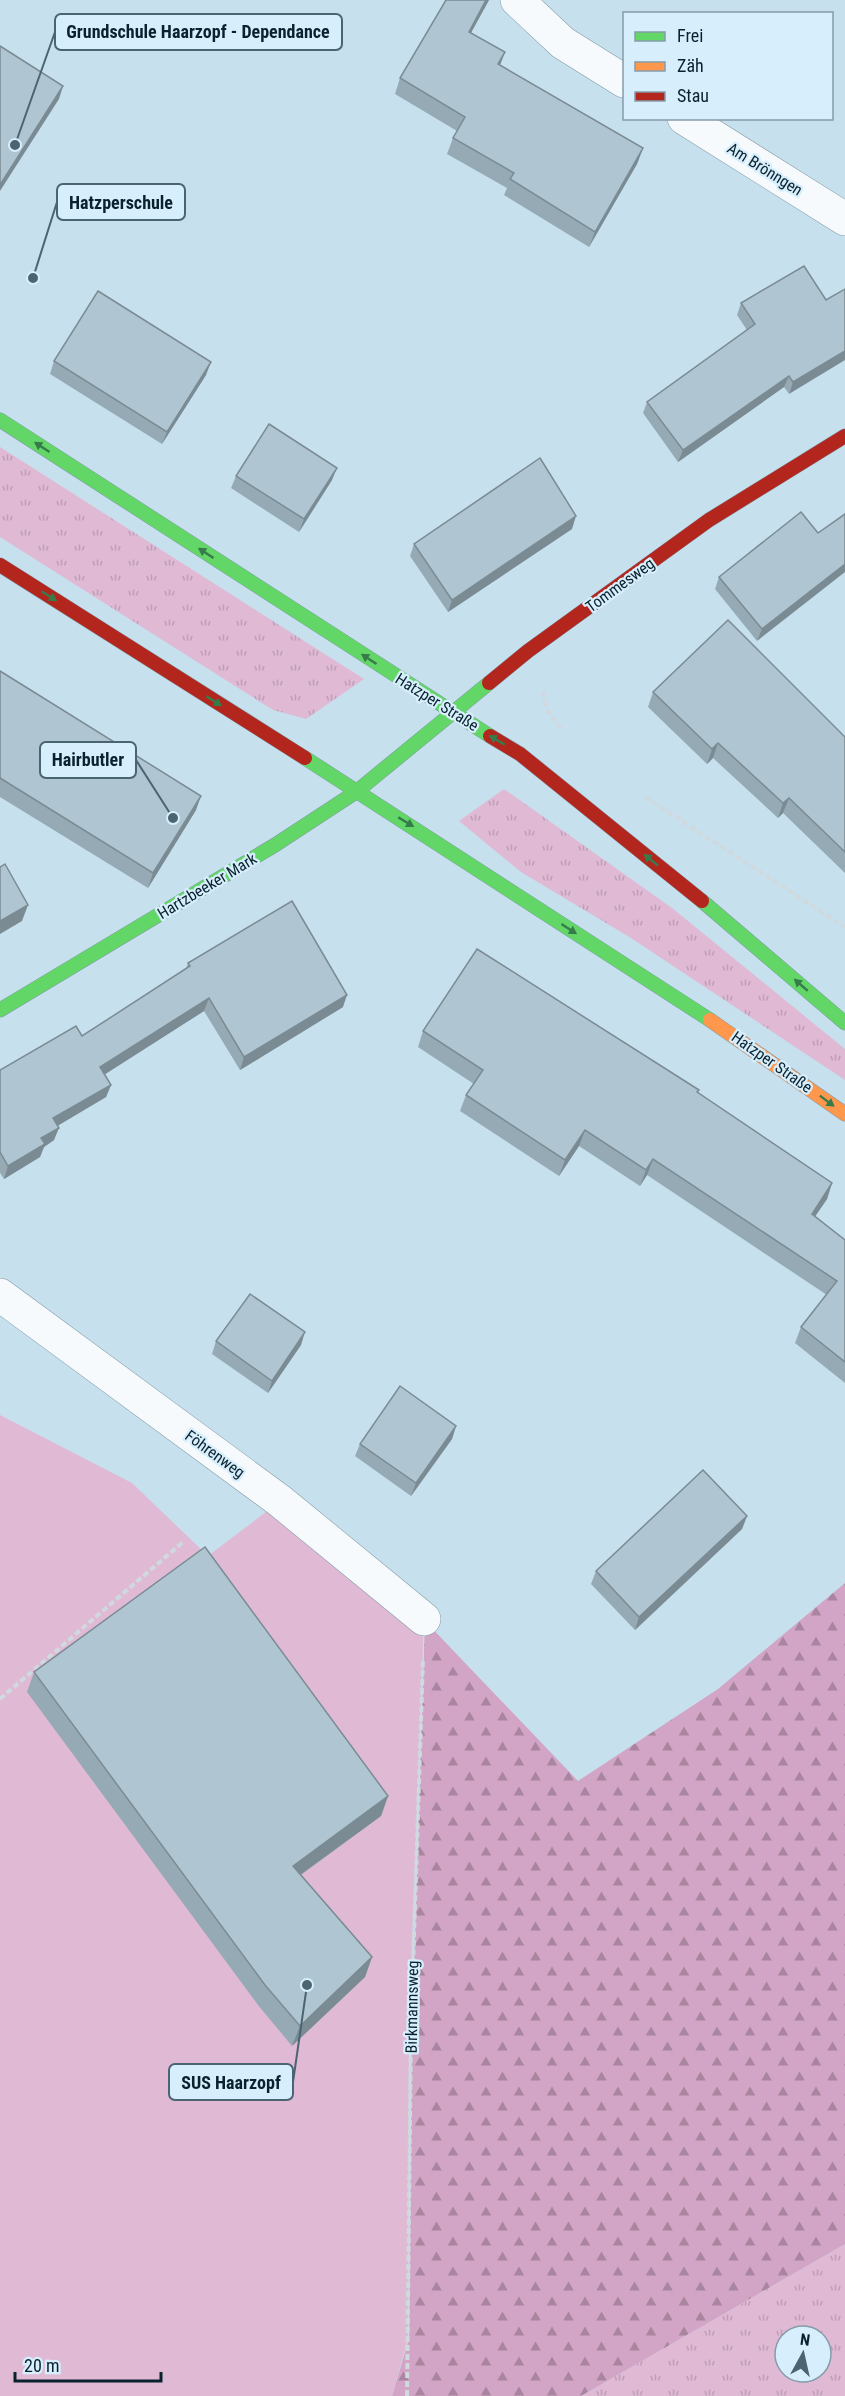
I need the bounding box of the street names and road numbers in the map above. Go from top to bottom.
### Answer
street label: Am Brönngen [724,138,806,200]
street label: Tommesweg [582,554,658,616]
street label: Hatzper Straße [392,669,482,735]
street label: Hartzbeeker Mark [154,848,261,923]
street label: Hatzper Straße [728,1027,816,1097]
street label: Föhrenweg [181,1426,249,1482]
street label: Birkmannsweg [402,1960,422,2054]

